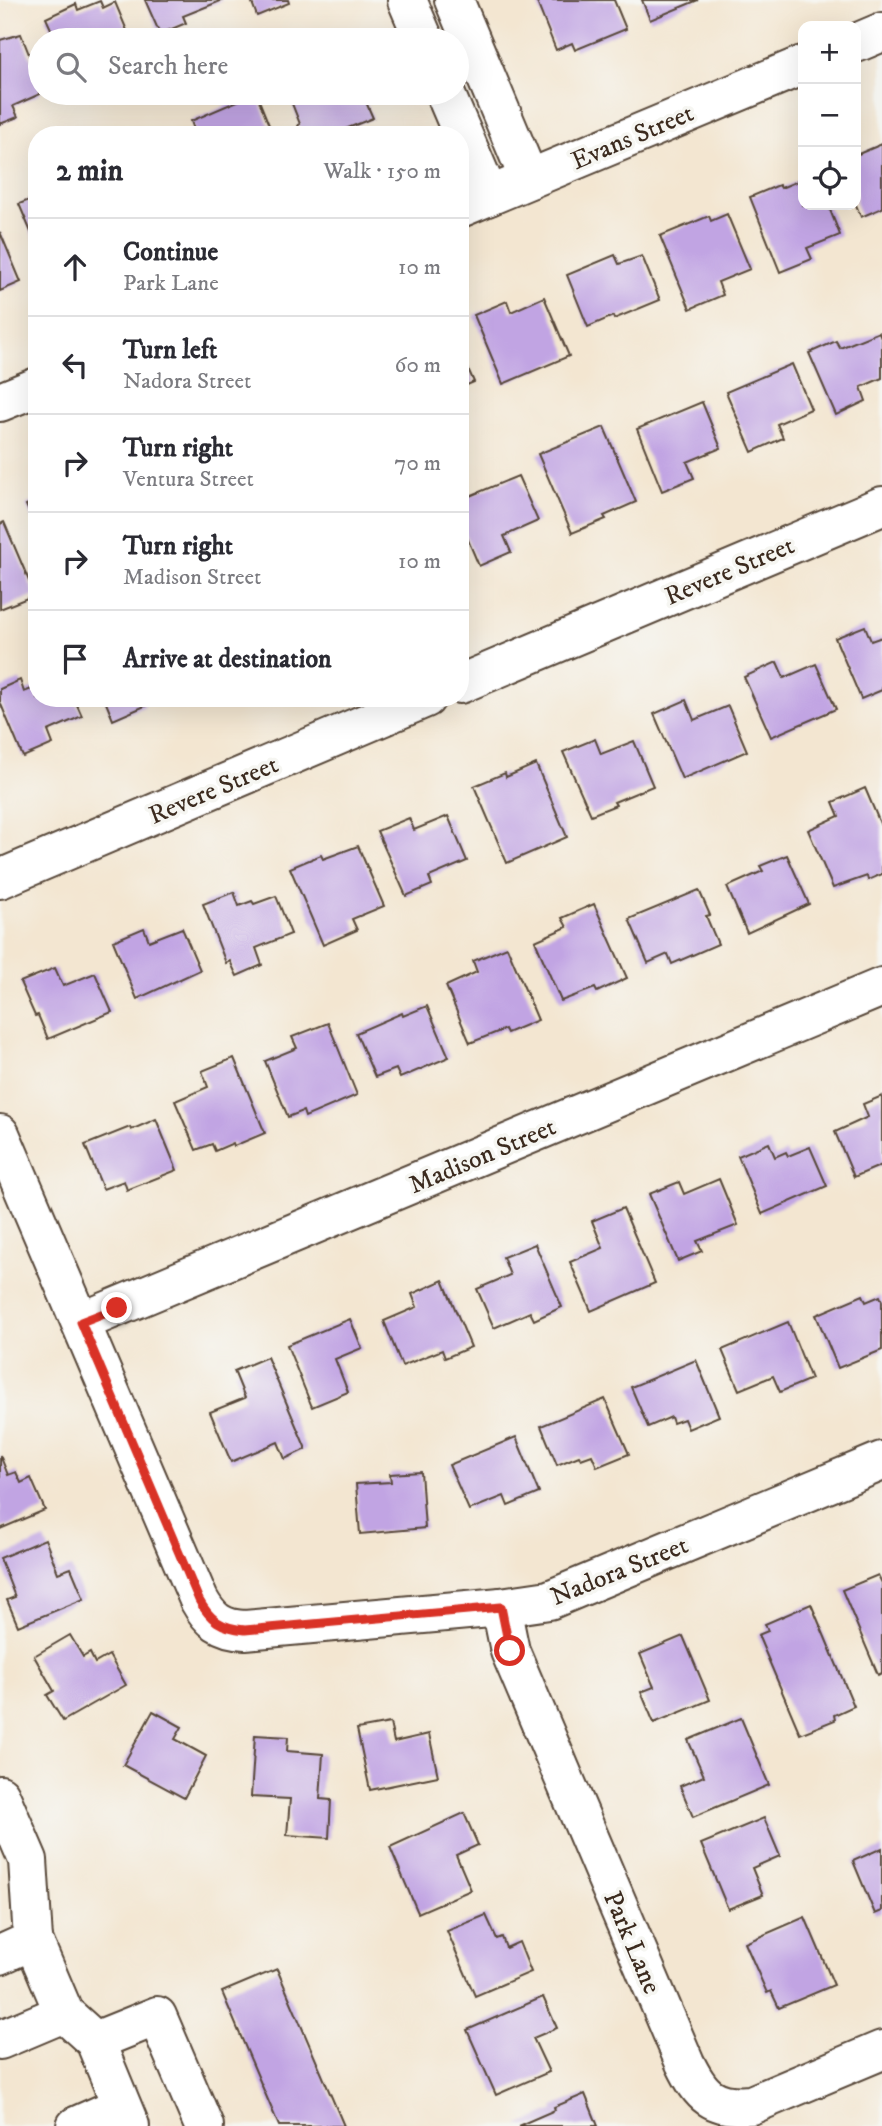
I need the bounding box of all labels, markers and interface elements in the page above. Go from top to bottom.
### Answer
map controls [798,21,861,210]
button: + [798,21,861,84]
search box [28,28,469,105]
icon: search [52,48,90,86]
text: Search here [108,50,228,83]
button: − [798,84,861,147]
street label: Evans Street [566,97,699,178]
button: locate [798,147,861,210]
text: 2 min [56,153,123,190]
text: Walk · 150 m [324,157,441,186]
text: Continue [123,236,218,269]
icon: ahead [56,248,94,286]
text: 10 m [398,253,441,282]
text: Park Lane [123,269,219,298]
text: Turn left [123,334,217,367]
icon: left [56,346,94,384]
text: 60 m [394,351,441,380]
text: Nadora Street [123,367,251,396]
text: Turn right [123,432,233,465]
icon: right [56,444,94,482]
text: 70 m [394,449,441,478]
text: Ventura Street [123,465,254,494]
street label: Revere Street [660,529,799,613]
text: Turn right [123,530,233,563]
icon: right [56,542,94,580]
text: 10 m [398,547,441,576]
text: Madison Street [123,563,261,592]
icon: arrive [56,640,94,678]
text: Arrive at destination [123,643,332,676]
street label: Revere Street [144,748,283,832]
street label: Madison Street [404,1111,561,1202]
route end [101,1292,132,1323]
street label: Nadora Street [546,1529,693,1614]
route start [494,1635,525,1666]
street label: Park Lane [595,1886,668,1999]

